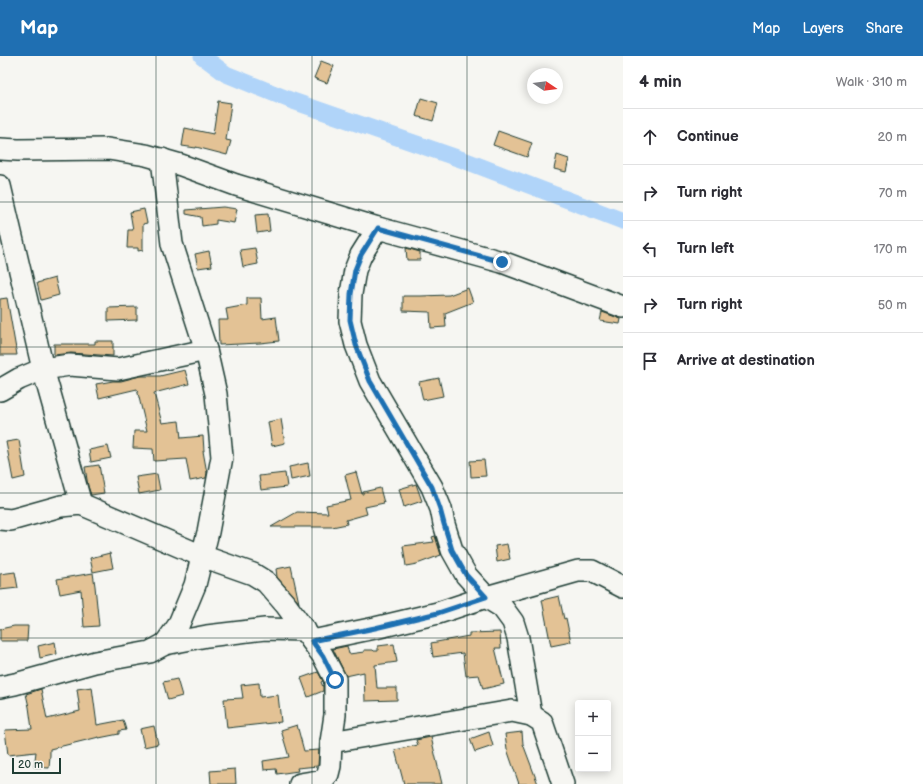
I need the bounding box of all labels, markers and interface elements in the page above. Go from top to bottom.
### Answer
text: Map [20,17,58,40]
text: Map [752,20,780,37]
text: Layers [802,20,844,37]
text: Share [866,20,903,37]
north arrow [527,68,563,104]
text: 4 min [639,72,682,92]
text: Walk · 310 m [836,74,907,90]
icon: ahead [639,126,661,148]
text: Continue [677,127,739,146]
text: 20 m [877,129,907,145]
icon: right [639,182,661,204]
text: Turn right [677,183,742,202]
text: 70 m [879,185,907,201]
icon: left [639,238,661,260]
text: Turn left [677,239,734,258]
text: 170 m [874,241,907,257]
route end [493,253,511,271]
icon: right [639,294,661,316]
text: Turn right [677,295,742,314]
text: 50 m [878,297,907,313]
icon: arrive [639,350,661,372]
text: Arrive at destination [677,351,815,370]
route start [326,671,344,689]
map controls [575,700,611,772]
button: + [575,700,611,736]
button: − [575,736,611,772]
scale bar [12,756,61,775]
text: 20 m [18,758,43,771]

